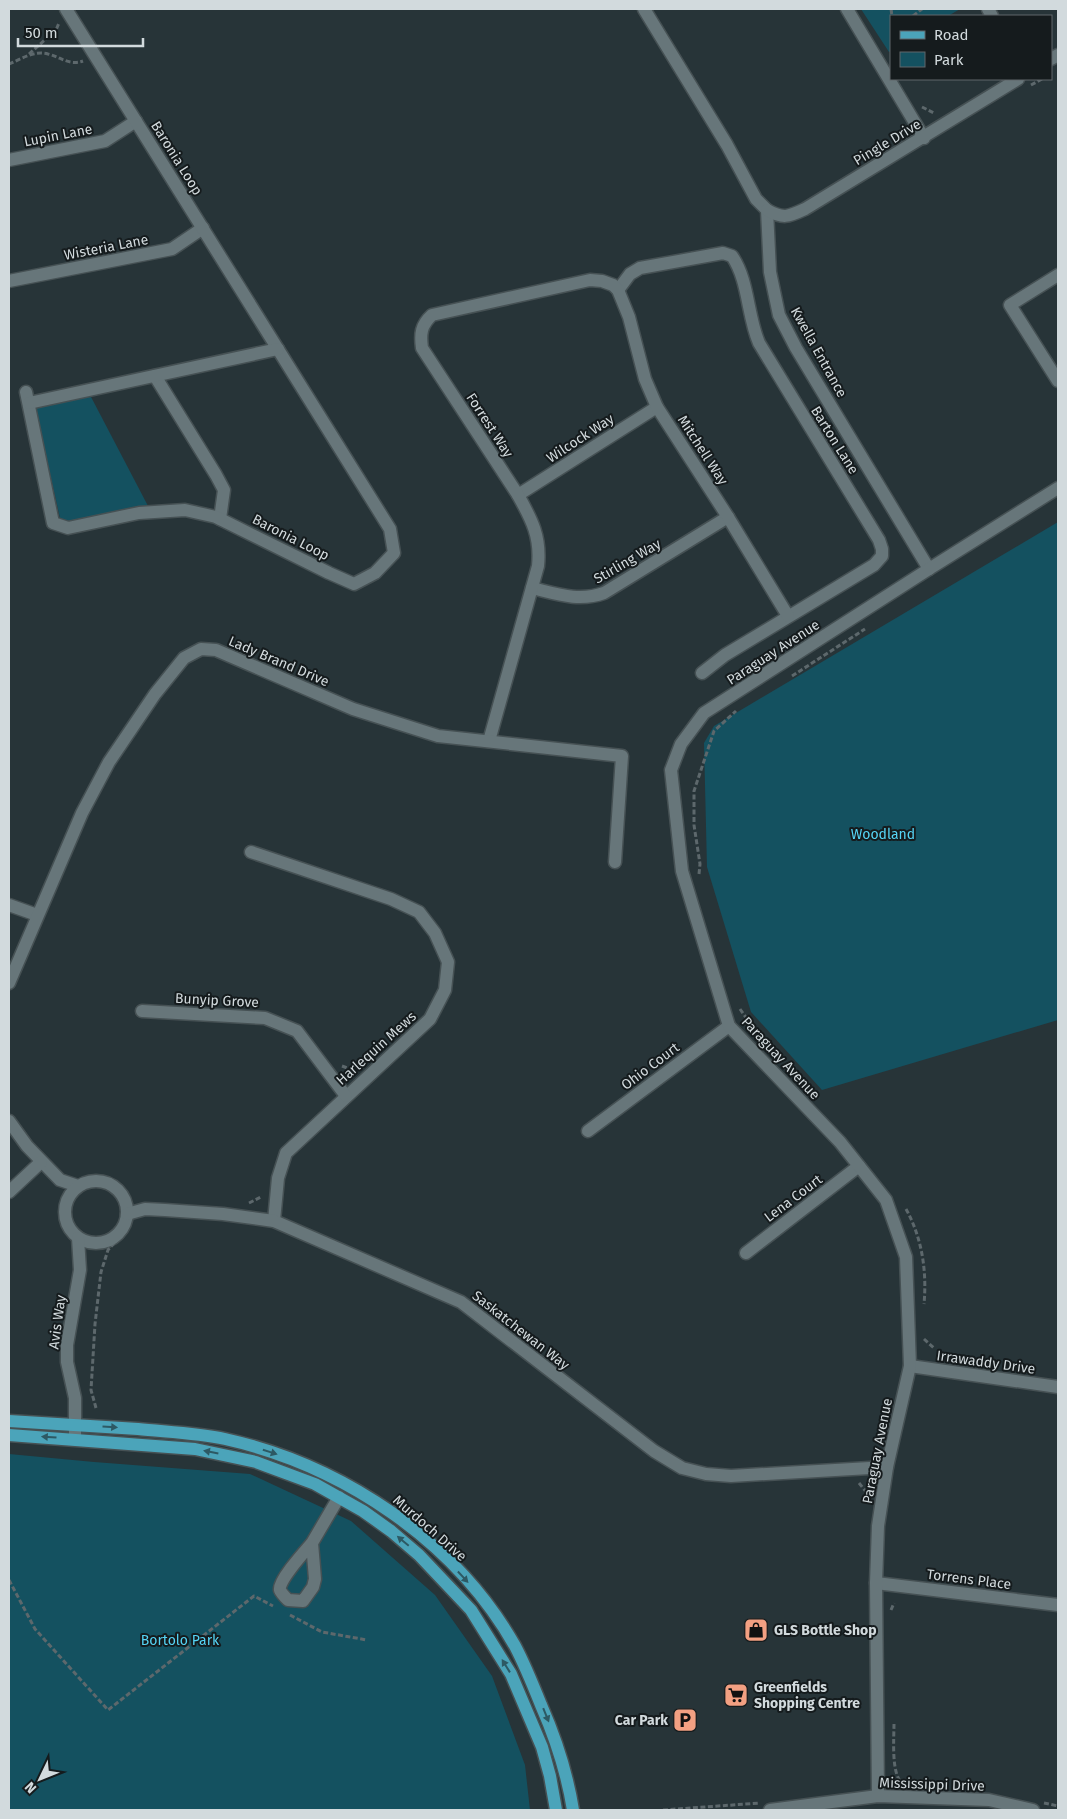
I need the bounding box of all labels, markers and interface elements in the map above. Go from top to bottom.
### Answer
scale bar [18,15,142,47]
legend [890,15,1052,80]
text: 50 m [25,24,58,42]
text: Road [934,26,969,44]
text: Park [934,51,964,69]
street label: Pingle Drive [850,116,924,169]
street label: Baronia Loop [147,118,206,198]
street label: Lupin Lane [22,121,94,150]
street label: Wisteria Lane [63,231,150,264]
street label: Kwella Entrance [787,304,850,400]
street label: Forrest Way [462,390,517,461]
street label: Barton Lane [807,403,862,477]
street label: Wilcock Way [543,410,617,467]
street label: Mitchell Way [674,412,731,488]
street label: Baronia Loop [249,511,332,564]
street label: Stirling Way [591,535,664,587]
street label: Paraguay Avenue [724,616,823,689]
street label: Lady Brand Drive [226,633,332,690]
park label: Woodland [851,826,915,843]
street label: Bunyip Grove [175,990,259,1011]
street label: Harlequin Mews [333,1008,420,1089]
street label: Paraguay Avenue [738,1013,823,1103]
street label: Ohio Court [618,1039,683,1094]
street label: Lena Court [761,1171,826,1226]
street label: Saskatchewan Way [469,1287,573,1374]
street label: Avis Way [45,1294,70,1350]
street label: Irrawaddy Drive [935,1347,1036,1378]
street label: Paraguay Avenue [859,1397,896,1505]
one-way arrow [102,1424,118,1432]
one-way arrow [41,1433,57,1441]
one-way arrow [203,1448,218,1456]
one-way arrow [262,1449,277,1456]
street label: Murdoch Drive [389,1492,470,1565]
one-way arrow [397,1536,410,1547]
street label: Torrens Place [926,1566,1012,1593]
one-way arrow [457,1570,469,1582]
shop icon: GLS Bottle Shop [743,1617,769,1643]
place label: GLS Bottle Shop [774,1622,877,1639]
park label: Bortolo Park [141,1632,220,1649]
one-way arrow [502,1659,511,1672]
place label: Greenfields Shopping Centre [754,1679,860,1712]
supermarket icon: Greenfields Shopping Centre [723,1682,749,1708]
parking icon: Car Park [672,1707,698,1733]
one-way arrow [542,1708,550,1722]
place label: Car Park [615,1712,668,1729]
north arrow [15,1754,65,1804]
street label: Mississippi Drive [879,1774,985,1795]
text: N [21,1778,40,1797]

